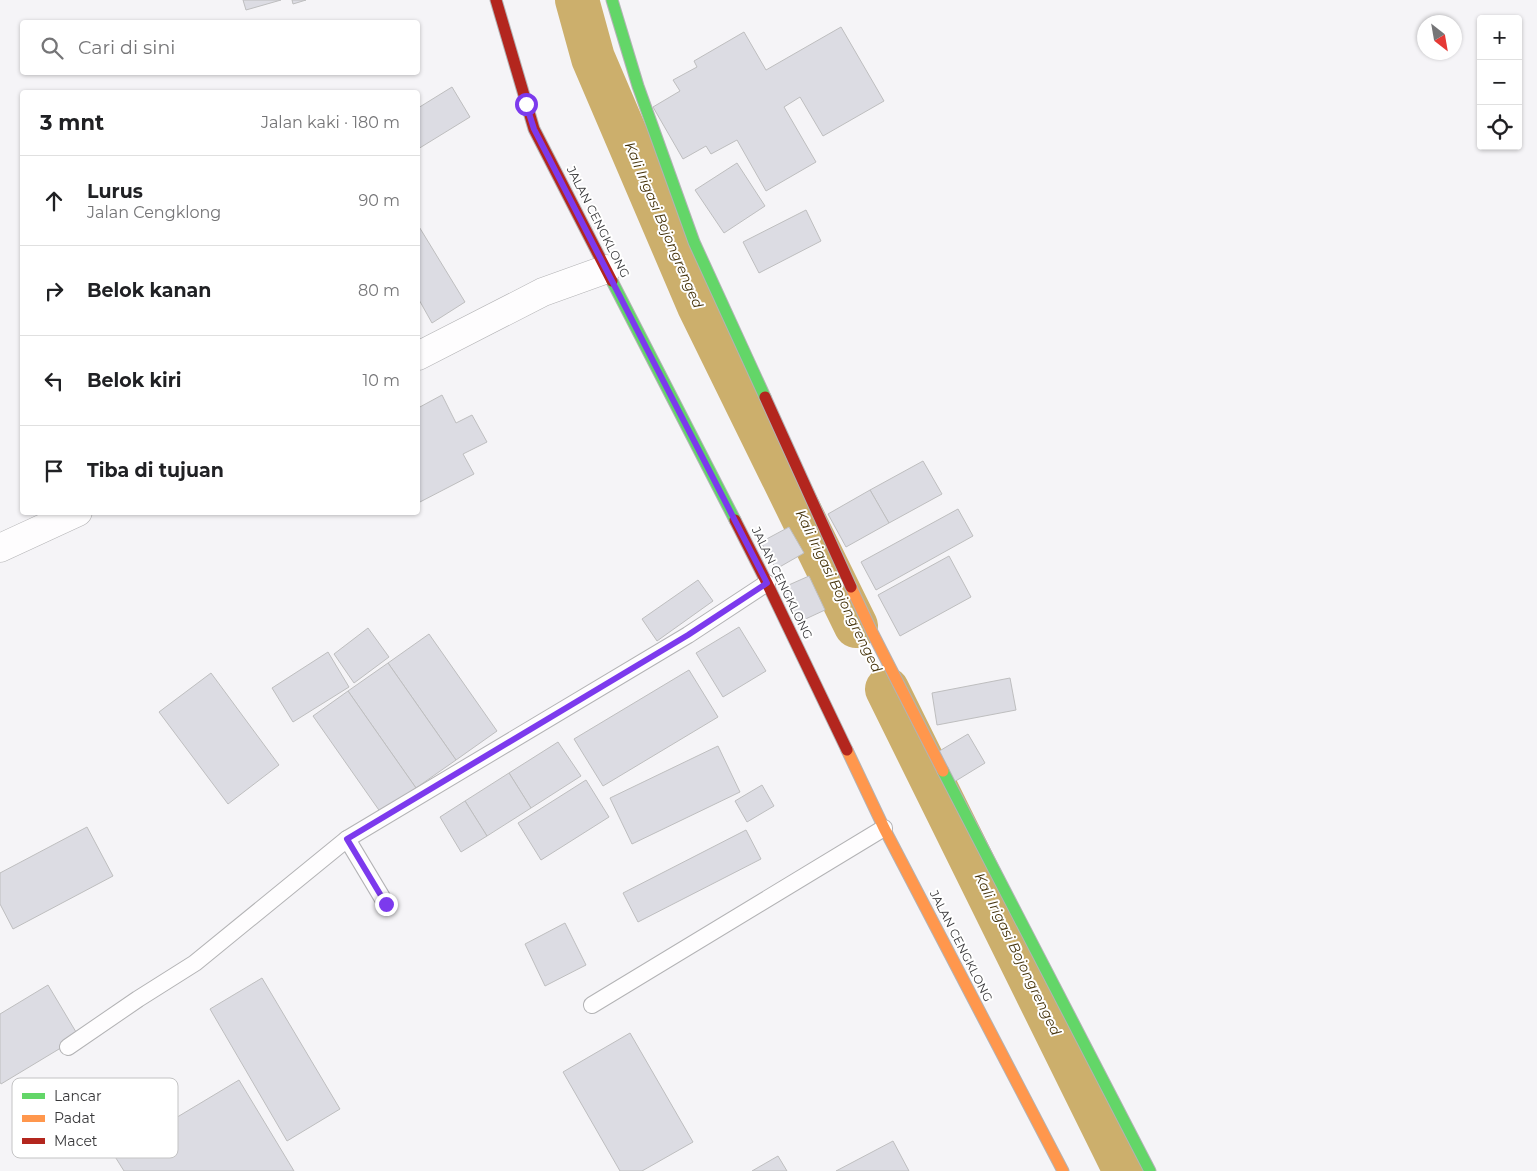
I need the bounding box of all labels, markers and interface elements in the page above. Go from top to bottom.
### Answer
north arrow [1417,15,1462,60]
map controls [1477,15,1522,150]
button: + [1477,15,1522,60]
search box [20,20,420,75]
icon: search [38,34,66,62]
text: Cari di sini [78,36,175,59]
button: − [1477,60,1522,105]
route start [515,93,538,116]
button: locate [1477,105,1522,150]
text: 3 mnt [40,110,104,135]
text: Jalan kaki · 180 m [261,113,400,132]
water label: Kali Irigasi Bojongrenged [621,139,707,311]
street label: JALAN CENGKLONG [563,163,633,280]
text: Lurus [87,180,143,203]
icon: ahead [40,187,68,215]
text: 90 m [358,191,400,210]
text: Jalan Cengklong [87,203,221,222]
icon: right [40,277,68,305]
text: Belok kanan [87,279,211,302]
text: 80 m [358,281,400,300]
icon: left [40,367,68,395]
text: Belok kiri [87,369,182,392]
text: 10 m [362,371,400,390]
icon: arrive [40,457,68,485]
text: Tiba di tujuan [87,459,224,482]
water label: Kali Irigasi Bojongrenged [792,507,887,676]
street label: JALAN CENGKLONG [748,523,816,641]
water label: Kali Irigasi Bojongrenged [971,870,1066,1039]
street label: JALAN CENGKLONG [926,887,996,1004]
route end [375,893,398,916]
legend [12,1078,178,1158]
text: Lancar [54,1087,102,1105]
text: Padat [54,1109,96,1127]
text: Macet [54,1132,98,1150]

